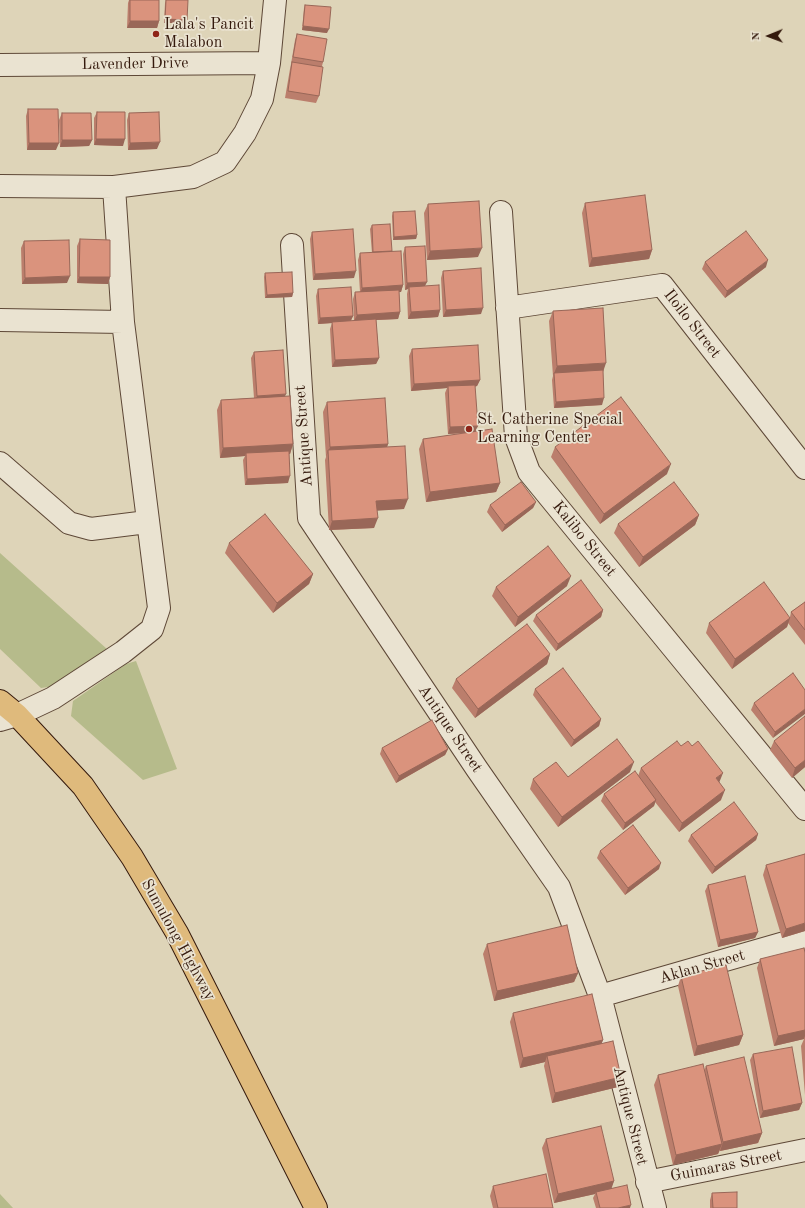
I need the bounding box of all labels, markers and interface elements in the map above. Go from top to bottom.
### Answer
place label: Lala's Pancit Malabon [164,15,254,53]
north arrow [749,16,789,56]
marker: Lala's Pancit Malabon [151,29,161,39]
text: N [751,32,762,41]
street label: Lavender Drive [81,53,189,75]
street label: Iloilo Street [659,286,725,362]
street label: Antique Street [291,385,317,487]
place label: St. Catherine Special Learning Center [477,410,622,448]
marker: St. Catherine Special Learning Center [464,424,474,434]
street label: Kalibo Street [548,497,620,581]
street label: Antique Street [414,682,486,776]
street label: Sumulong Highway [137,876,219,1004]
street label: Aklan Street [657,946,747,988]
street label: Antique Street [608,1064,652,1168]
street label: Guimaras Street [669,1146,783,1186]

